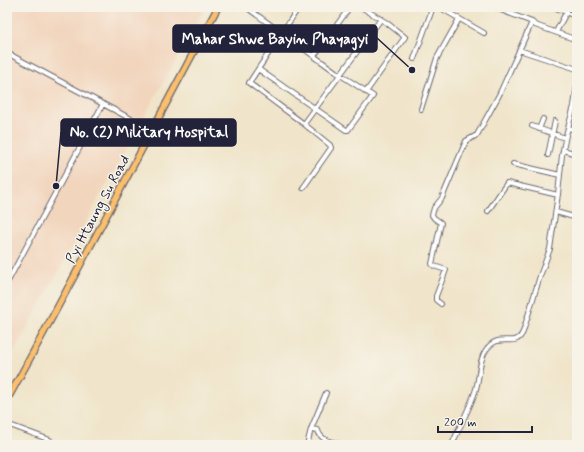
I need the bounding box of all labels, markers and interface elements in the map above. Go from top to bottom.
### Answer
callout: Mahar Shwe Bayin Phayagyi [173,25,377,52]
text: Mahar Shwe Bayin Phayagyi [182,30,369,51]
callout: No. (2) Military Hospital [61,119,236,146]
text: No. (2) Military Hospital [70,123,229,143]
street label: Pyi Htaung Su Road [62,152,135,267]
scale bar [438,408,532,434]
text: 200 m [444,415,477,431]

